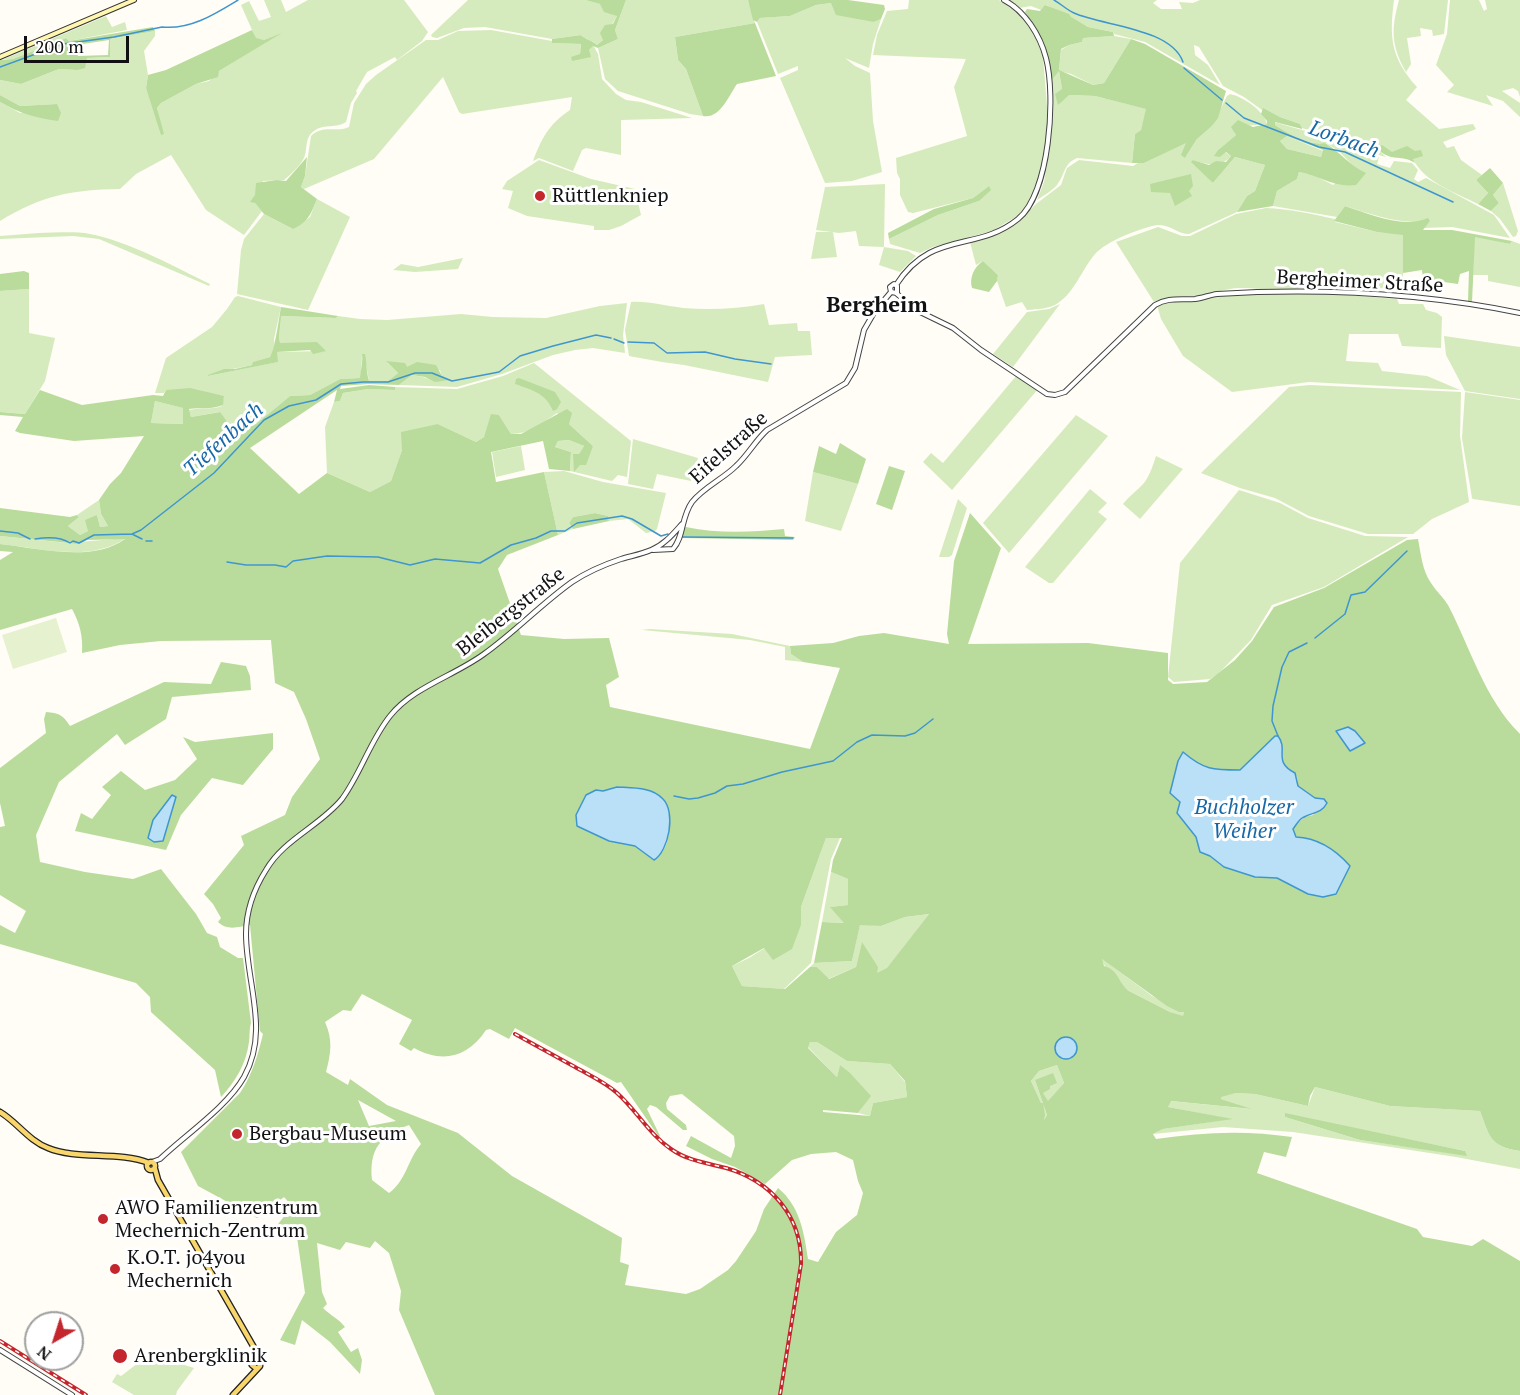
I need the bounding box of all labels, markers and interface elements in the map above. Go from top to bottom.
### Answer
scale bar [27,24,132,62]
text: 200 m [35,34,84,58]
water label: Lorbach [1306,116,1382,164]
place label: Rüttlenkniep [552,184,669,208]
marker: Rüttlenkniep [533,189,547,203]
street label: Bergheimer Straße [1276,266,1444,298]
district label: Bergheim [826,293,928,319]
water label: Tiefenbach [179,398,269,482]
street label: Eifelstraße [685,407,773,489]
street label: Bleibergstraße [452,562,570,662]
water label: Buchholzer Weiher [1194,795,1294,845]
place label: Bergbau-Museum [249,1122,407,1146]
marker: Bergbau-Museum [230,1127,244,1141]
place label: AWO Familienzentrum Mechernich-Zentrum [115,1196,318,1243]
marker: AWO Familienzentrum Mechernich-Zentrum [96,1212,110,1226]
place label: K.O.T. jo4you Mechernich [127,1246,246,1293]
marker: K.O.T. jo4you Mechernich [108,1262,122,1276]
north arrow [24,1311,84,1371]
text: N [32,1341,56,1366]
place label: Arenbergklinik [134,1344,267,1368]
marker: Arenbergklinik [111,1347,129,1365]

